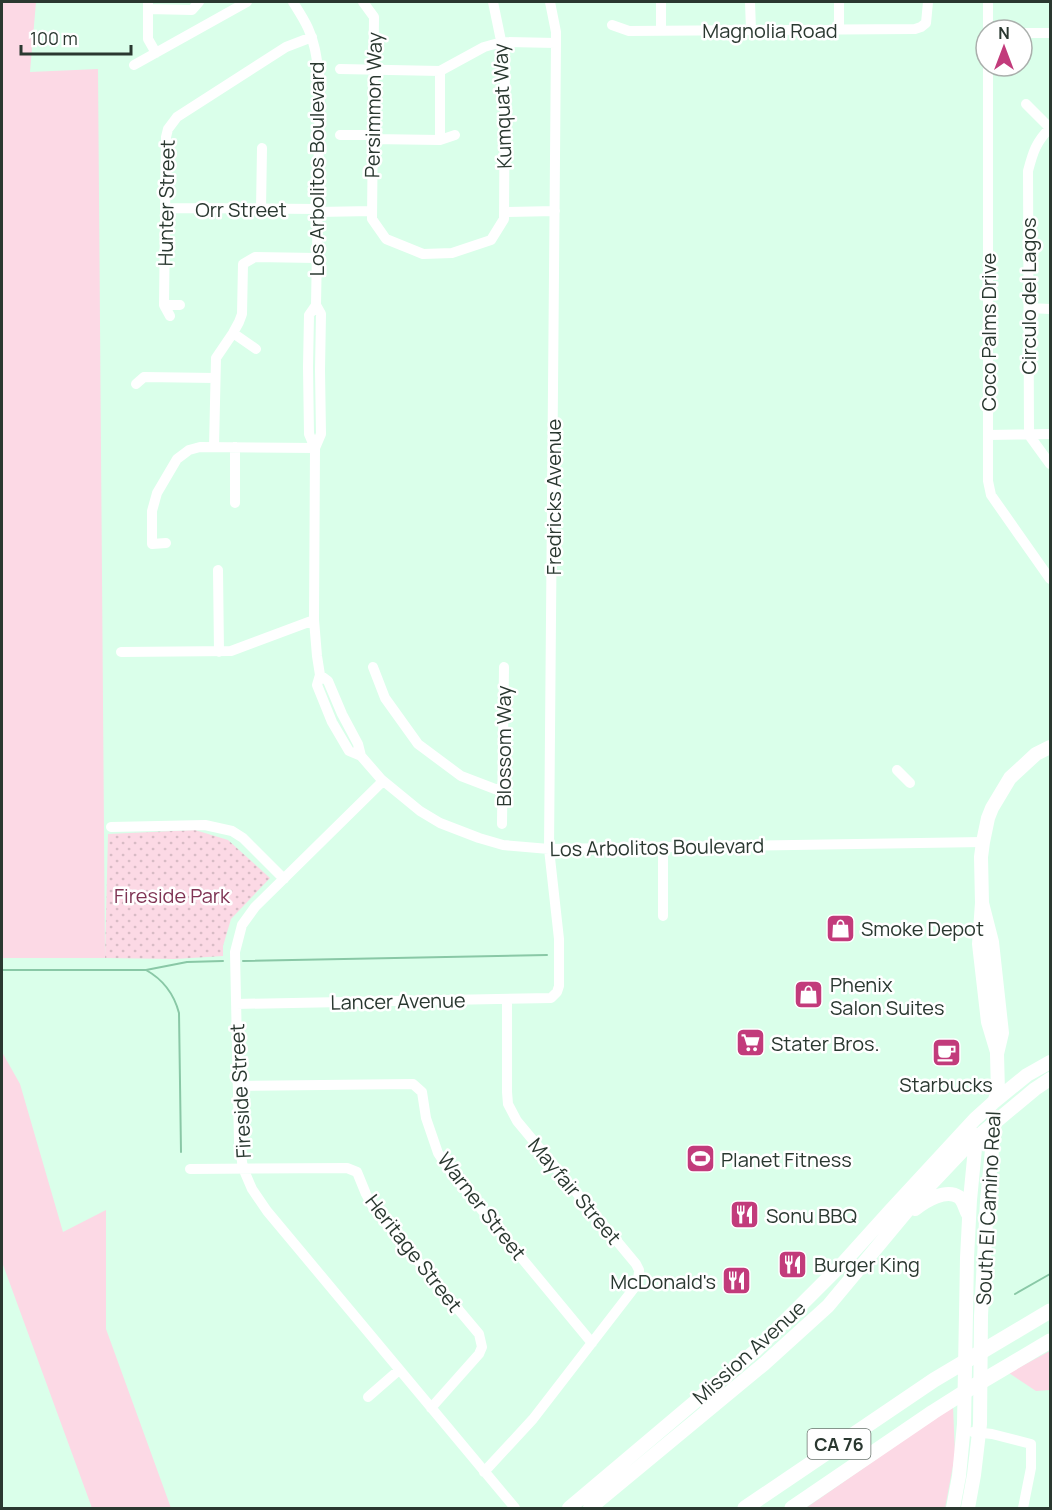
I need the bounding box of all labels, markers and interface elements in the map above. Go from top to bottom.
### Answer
street label: Magnolia Road [702,17,838,44]
scale bar [21,18,130,56]
north arrow [974,18,1034,78]
text: N [998,22,1010,44]
text: 100 m [30,26,78,50]
street label: Persimmon Way [358,31,388,178]
street label: Kumquat Way [486,42,518,169]
street label: Los Arbolitos Boulevard [303,62,330,276]
street label: Hunter Street [151,139,181,267]
street label: Orr Street [195,196,287,223]
street label: Circulo del Lagos [1015,217,1042,375]
street label: Coco Palms Drive [975,253,1002,411]
street label: Fredricks Avenue [540,419,567,575]
street label: Blossom Way [490,685,517,807]
street label: Los Arbolitos Boulevard [549,832,765,862]
park label: Fireside Park [114,882,231,909]
shop icon: Smoke Depot [824,912,856,944]
place label: Smoke Depot [861,915,984,942]
place label: Phenix Salon Suites [830,971,945,1021]
shop icon: Phenix Salon Suites [793,979,825,1011]
street label: Lancer Avenue [330,986,466,1016]
street label: Fireside Street [223,1023,257,1159]
supermarket icon: Stater Bros. [734,1027,766,1059]
place label: Stater Bros. [771,1030,880,1057]
cafe icon: Starbucks [930,1037,962,1069]
place label: Starbucks [899,1071,993,1098]
street label: South El Camino Real [969,1110,1007,1306]
street label: Mayfair Street [522,1132,628,1250]
sports icon: Planet Fitness [684,1143,716,1175]
place label: Planet Fitness [721,1146,852,1173]
street label: Warner Street [431,1147,533,1265]
street label: Heritage Street [359,1188,469,1318]
restaurant icon: Sonu BBQ [729,1199,761,1231]
place label: Sonu BBQ [766,1202,857,1229]
restaurant icon: Burger King [777,1248,809,1280]
place label: Burger King [814,1251,920,1278]
restaurant icon: McDonald's [721,1265,753,1297]
place label: McDonald's [610,1268,716,1295]
street label: Mission Avenue [687,1294,811,1410]
road number: CA 76 [808,1429,870,1459]

